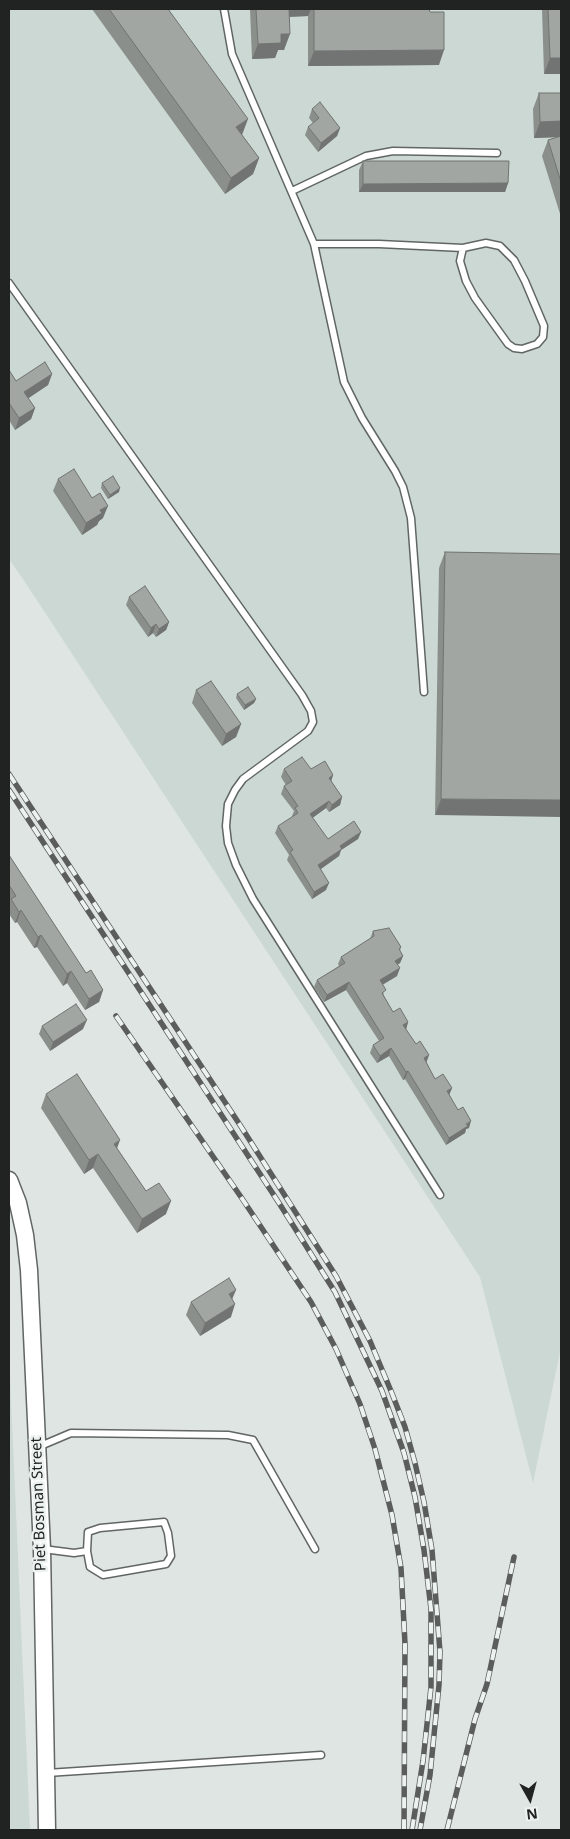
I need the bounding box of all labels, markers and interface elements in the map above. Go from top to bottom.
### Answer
street label: Piet Bosman Street [28,1437,50,1571]
north arrow [505,1774,555,1824]
text: N [525,1804,539,1825]

